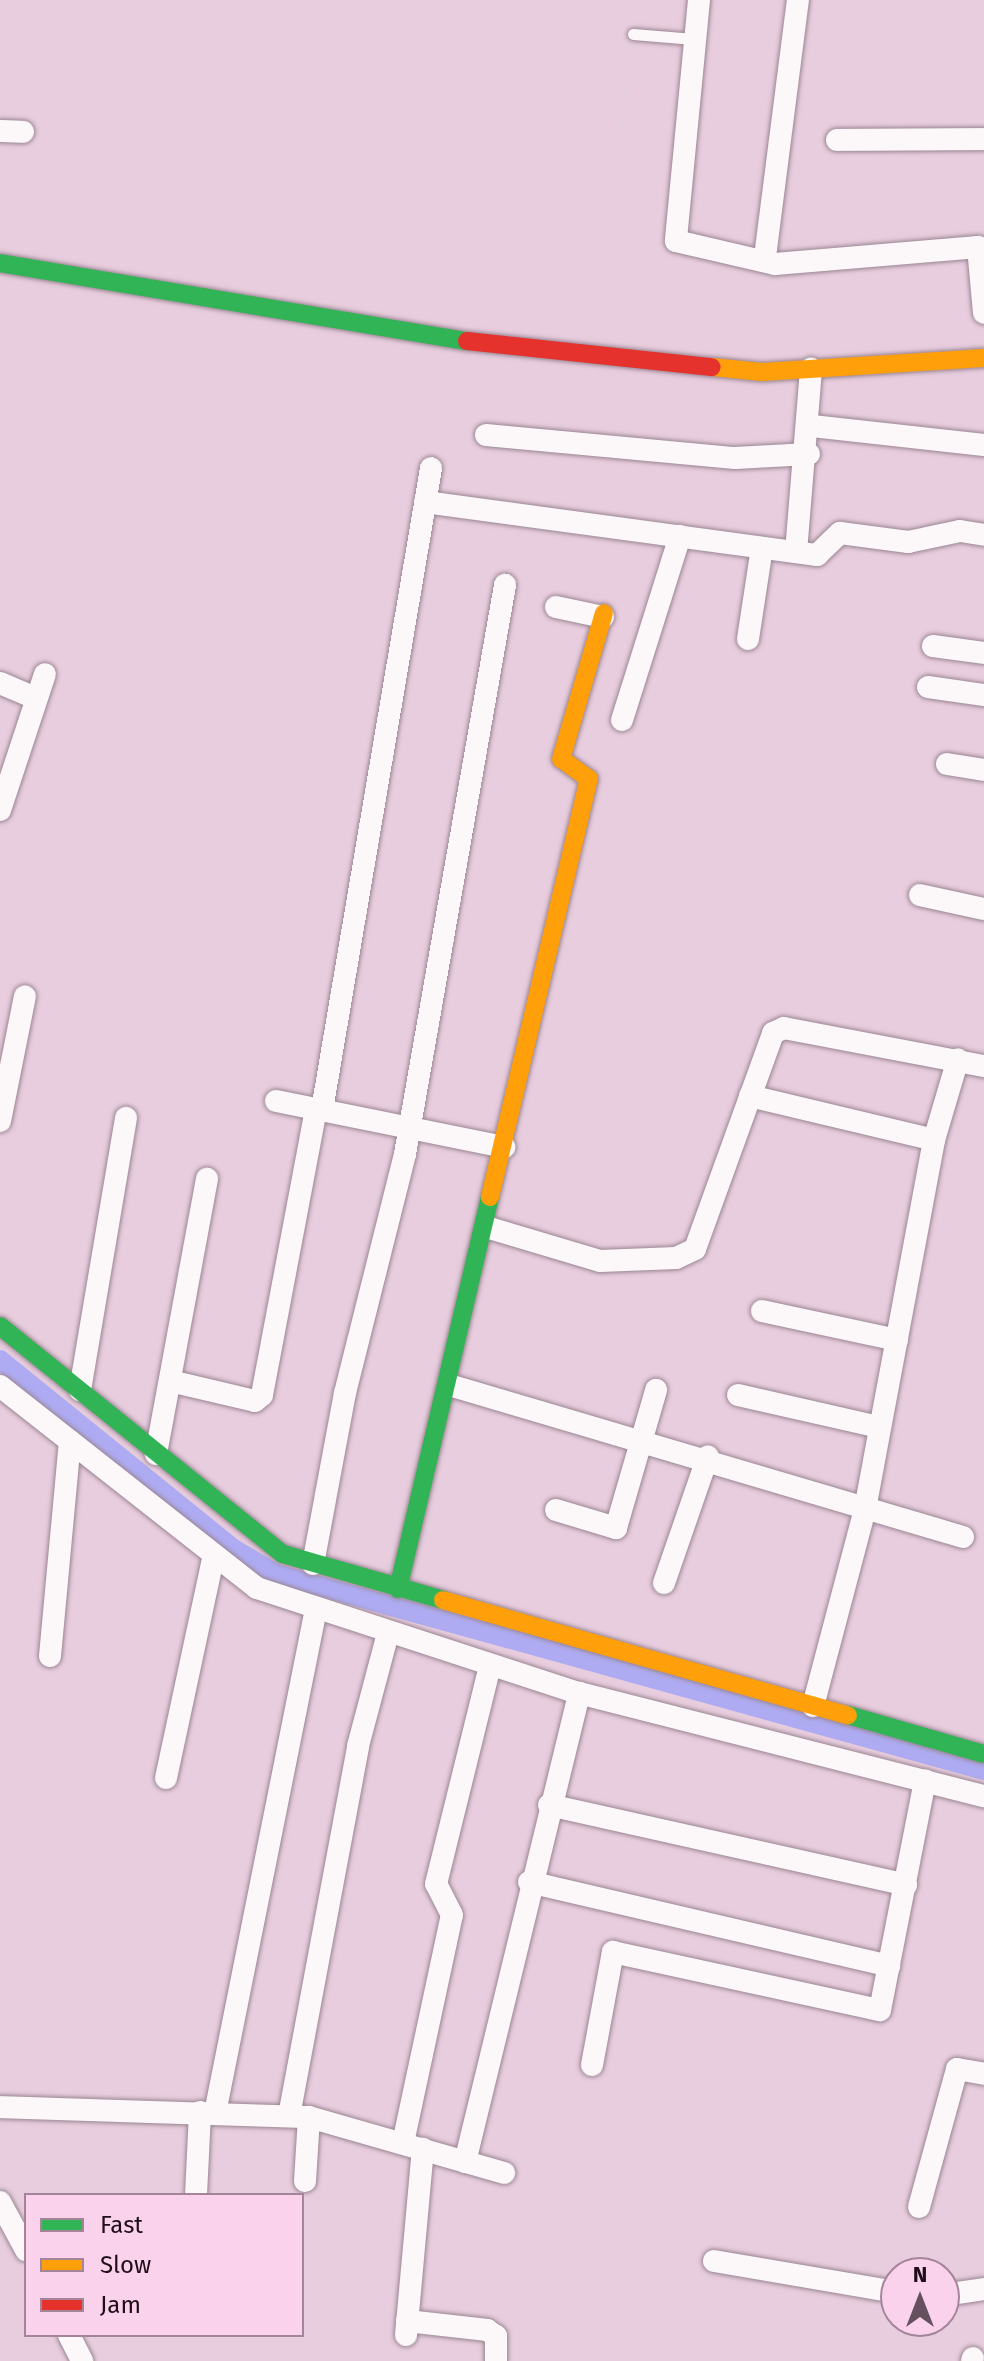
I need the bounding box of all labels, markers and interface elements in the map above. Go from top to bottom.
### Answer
legend [24,2193,304,2337]
text: Fast [100,2211,143,2239]
text: Slow [100,2251,151,2279]
north arrow [880,2257,960,2337]
text: N [913,2261,927,2288]
text: Jam [100,2291,141,2319]

